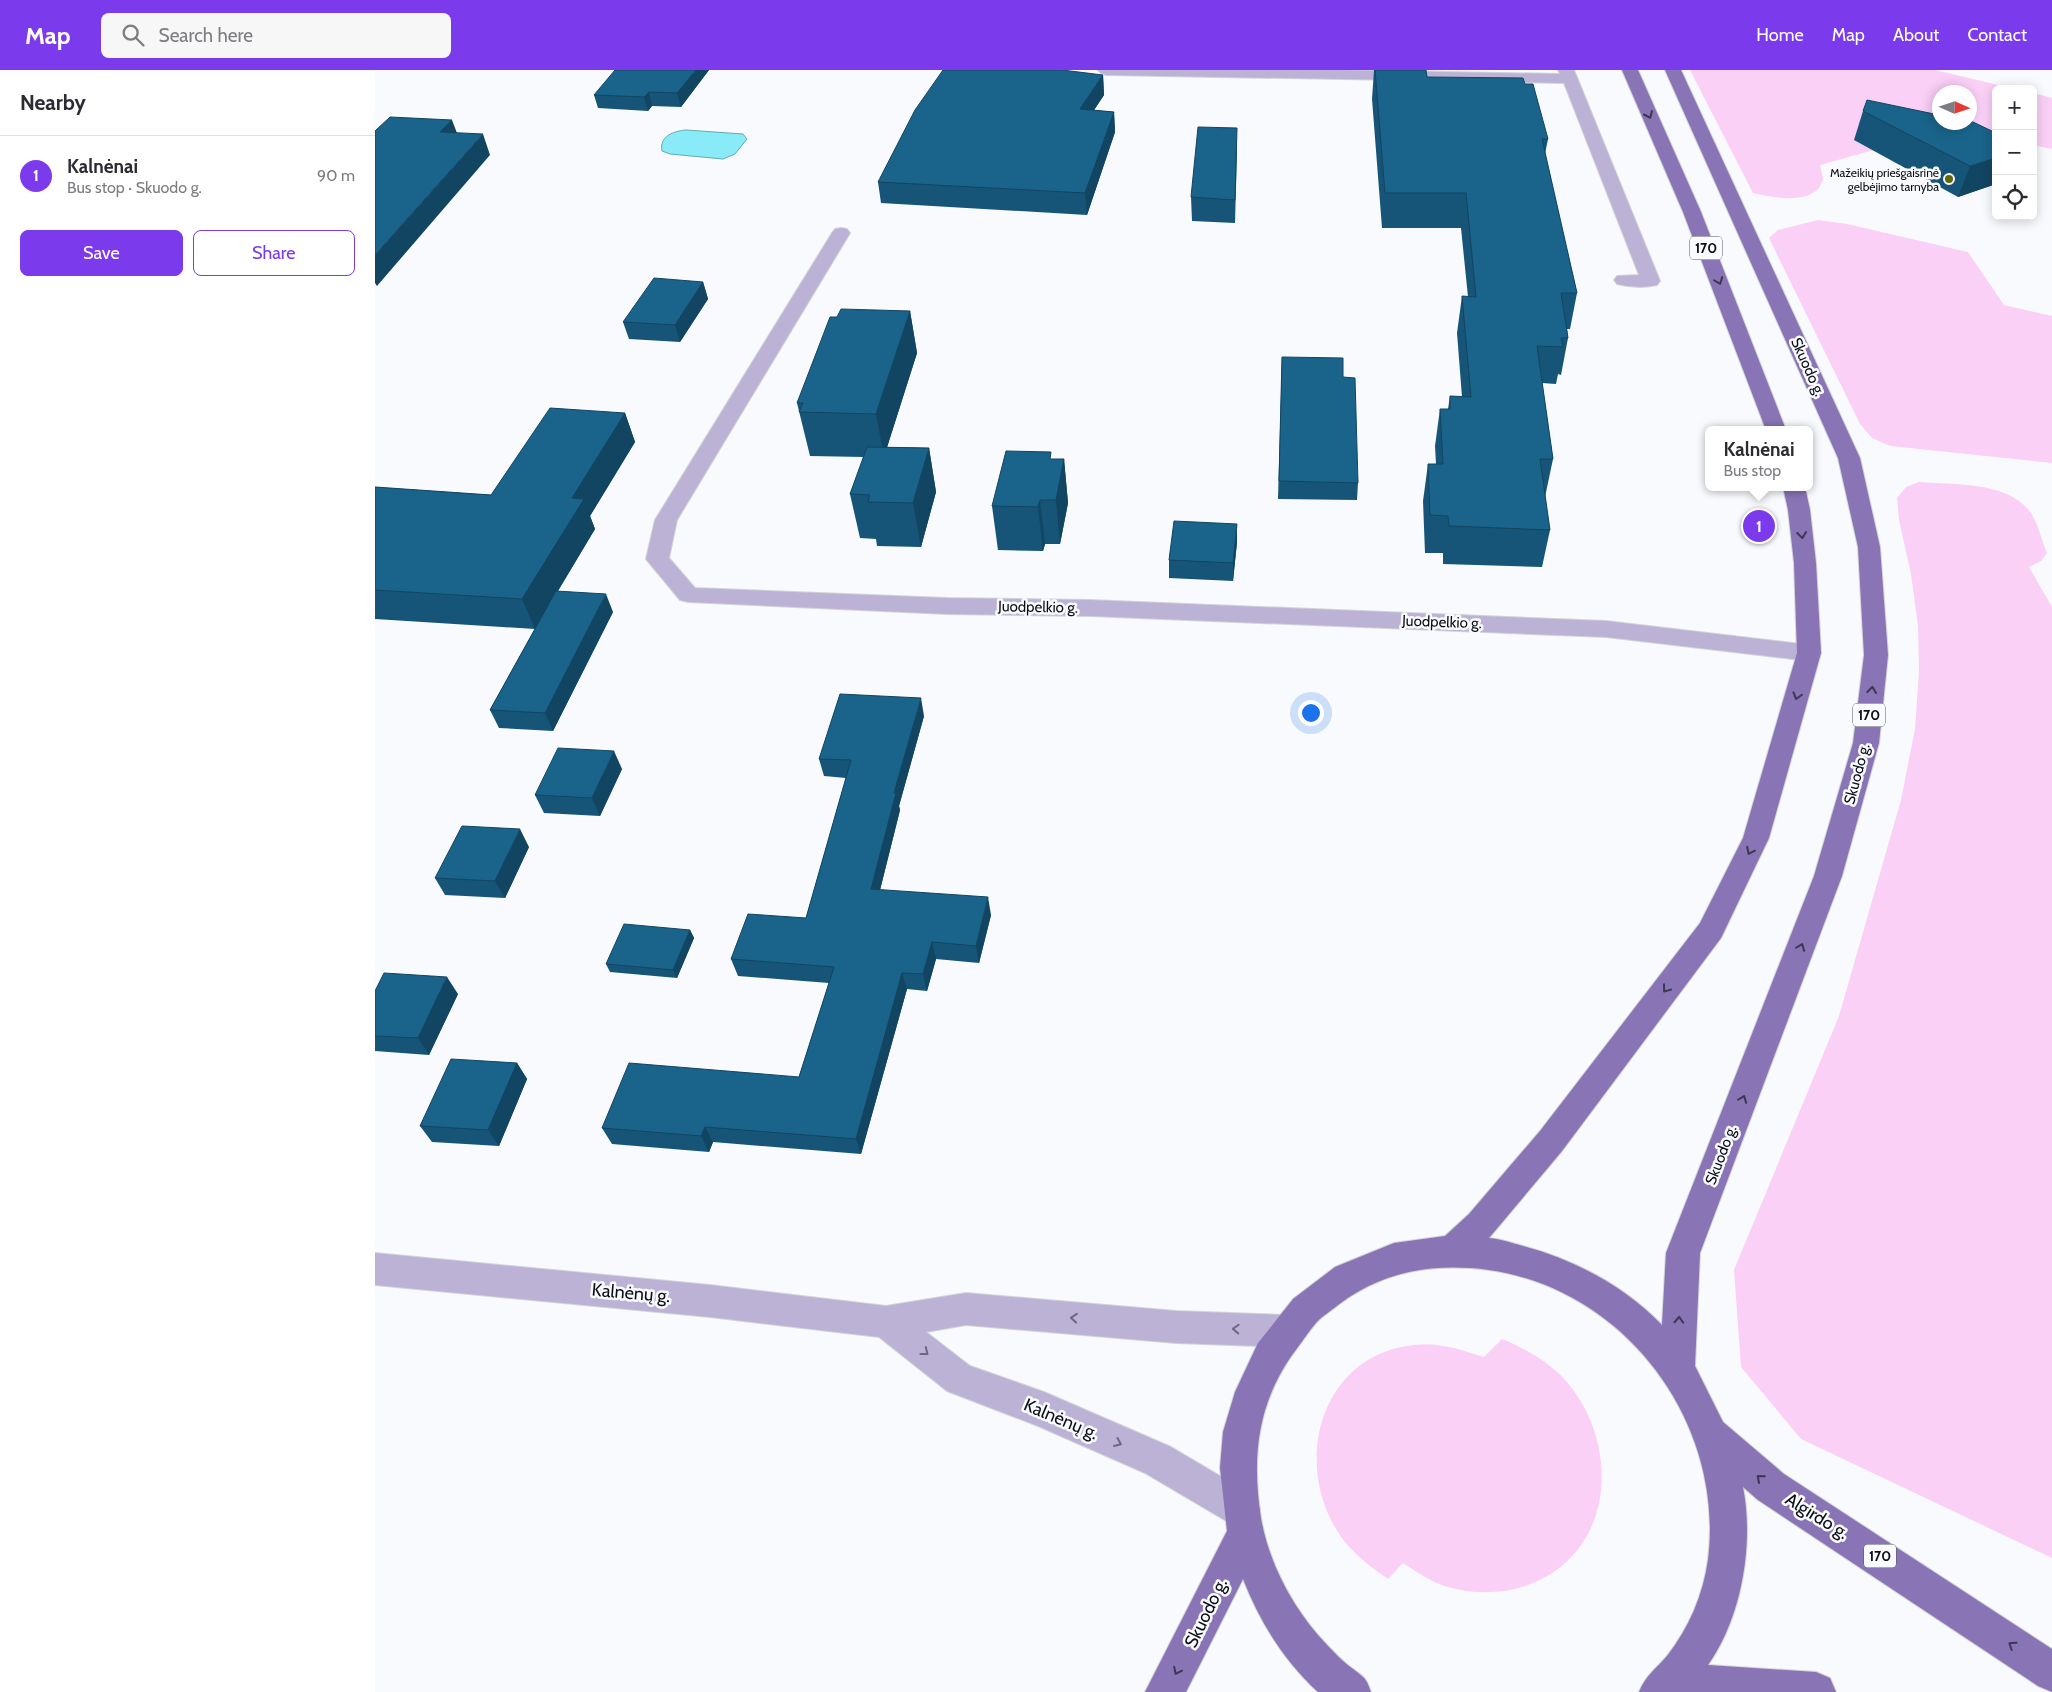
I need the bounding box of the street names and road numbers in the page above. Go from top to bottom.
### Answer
road number: 170 [1690,237,1722,260]
street label: Skuodo g. [1787,335,1829,399]
street label: Juodpelkio g. [997,597,1078,617]
street label: Juodpelkio g. [1401,612,1482,632]
road number: 170 [1853,704,1885,726]
street label: Skuodo g. [1840,742,1874,806]
street label: Skuodo g. [1701,1123,1741,1187]
street label: Kalnėnų g. [591,1279,671,1307]
street label: Kalnėnų g. [1021,1394,1101,1444]
street label: Algirdo g. [1781,1488,1853,1544]
road number: 170 [1864,1544,1896,1568]
street label: Skuodo g. [1180,1575,1232,1651]

